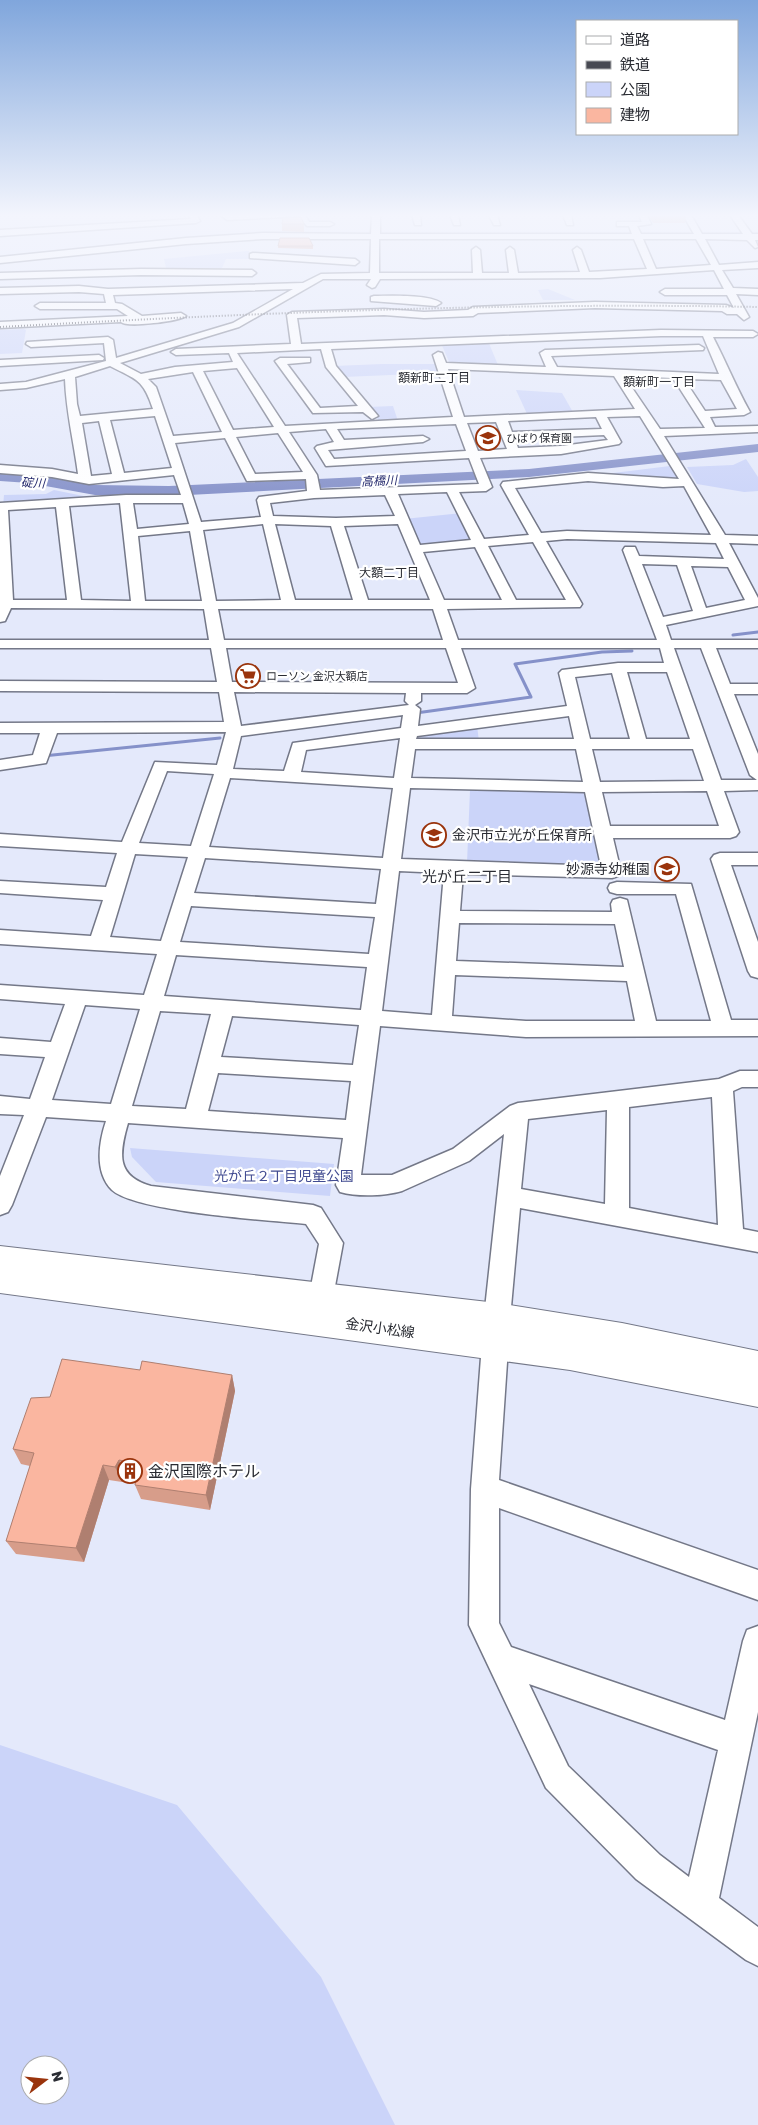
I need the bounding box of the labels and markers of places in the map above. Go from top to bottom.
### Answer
school or university icon: ひばり保育園 [475,425,501,451]
place label: ひばり保育園 [506,432,572,445]
supermarket icon: ローソン 金沢大額店 [235,663,261,689]
place label: ローソン 金沢大額店 [266,670,368,683]
school or university icon: 金沢市立光が丘保育所 [421,822,447,848]
place label: 金沢市立光が丘保育所 [452,827,592,844]
school or university icon: 妙源寺幼稚園 [654,856,680,882]
place label: 妙源寺幼稚園 [566,861,650,878]
building icon: 金沢国際ホテル [117,1458,143,1484]
place label: 金沢国際ホテル [148,1462,260,1481]

